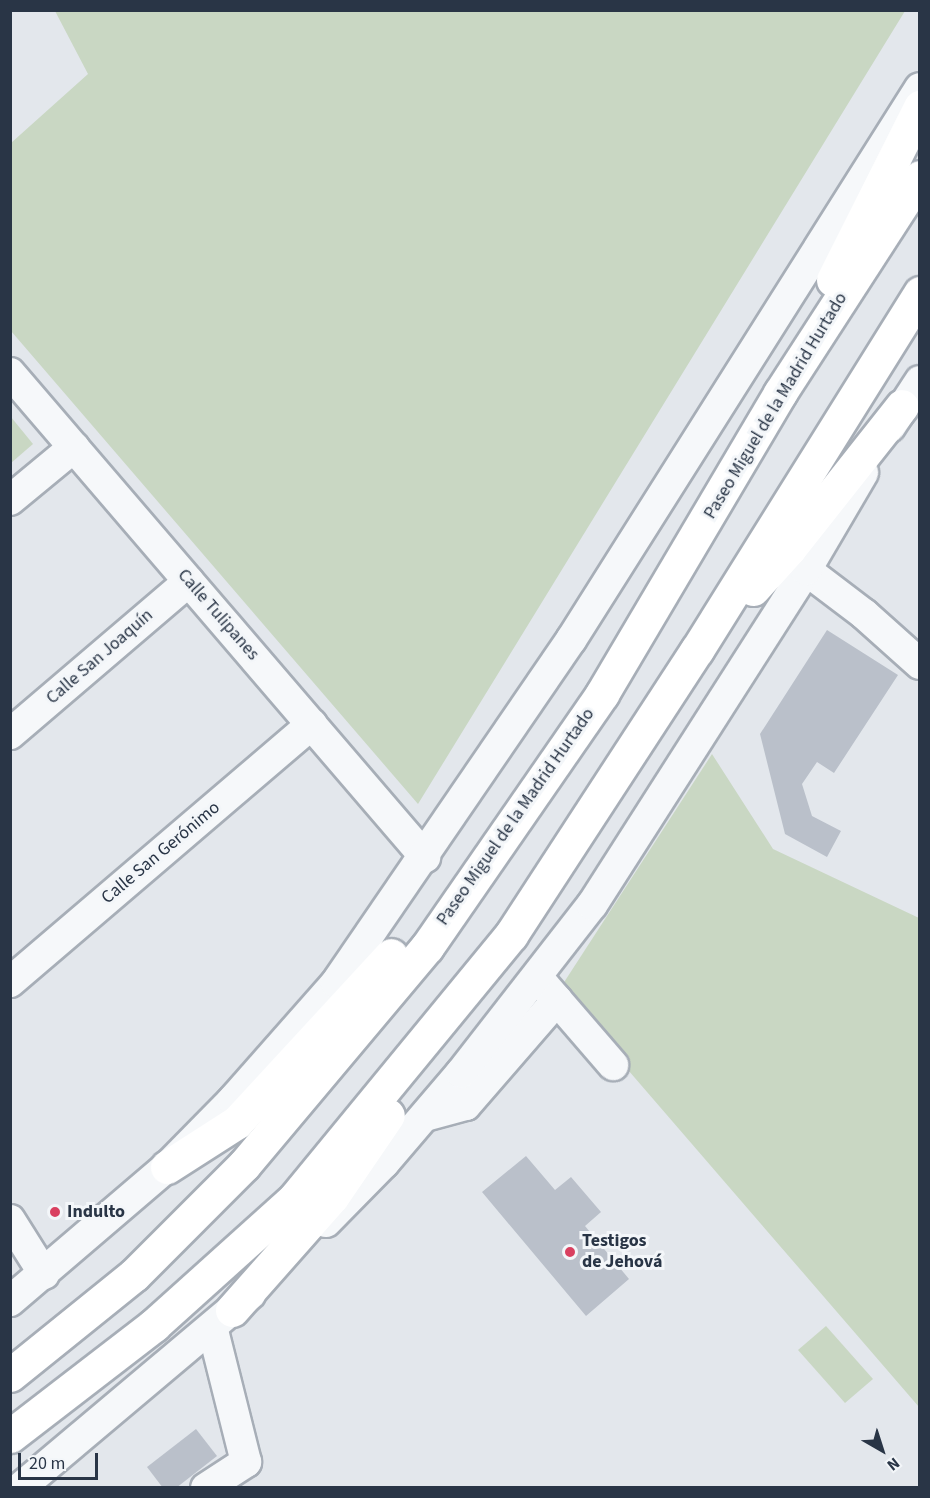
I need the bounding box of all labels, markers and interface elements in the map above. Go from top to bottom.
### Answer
street label: Paseo Miguel de la Madrid Hurtado [700,289,852,523]
street label: Calle Tulipanes [173,565,263,665]
street label: Calle San Joaquín [42,605,158,709]
street label: Paseo Miguel de la Madrid Hurtado [433,704,599,930]
street label: Calle San Gerónimo [97,797,225,909]
place label: Indulto [67,1201,125,1223]
marker: Indulto [48,1205,62,1219]
place label: Testigos de Jehová [582,1231,662,1274]
marker: Testigos de Jehová [563,1245,577,1259]
north arrow [852,1420,912,1480]
scale bar [21,1441,100,1479]
text: 20 m [29,1451,65,1476]
text: N [882,1452,904,1476]

